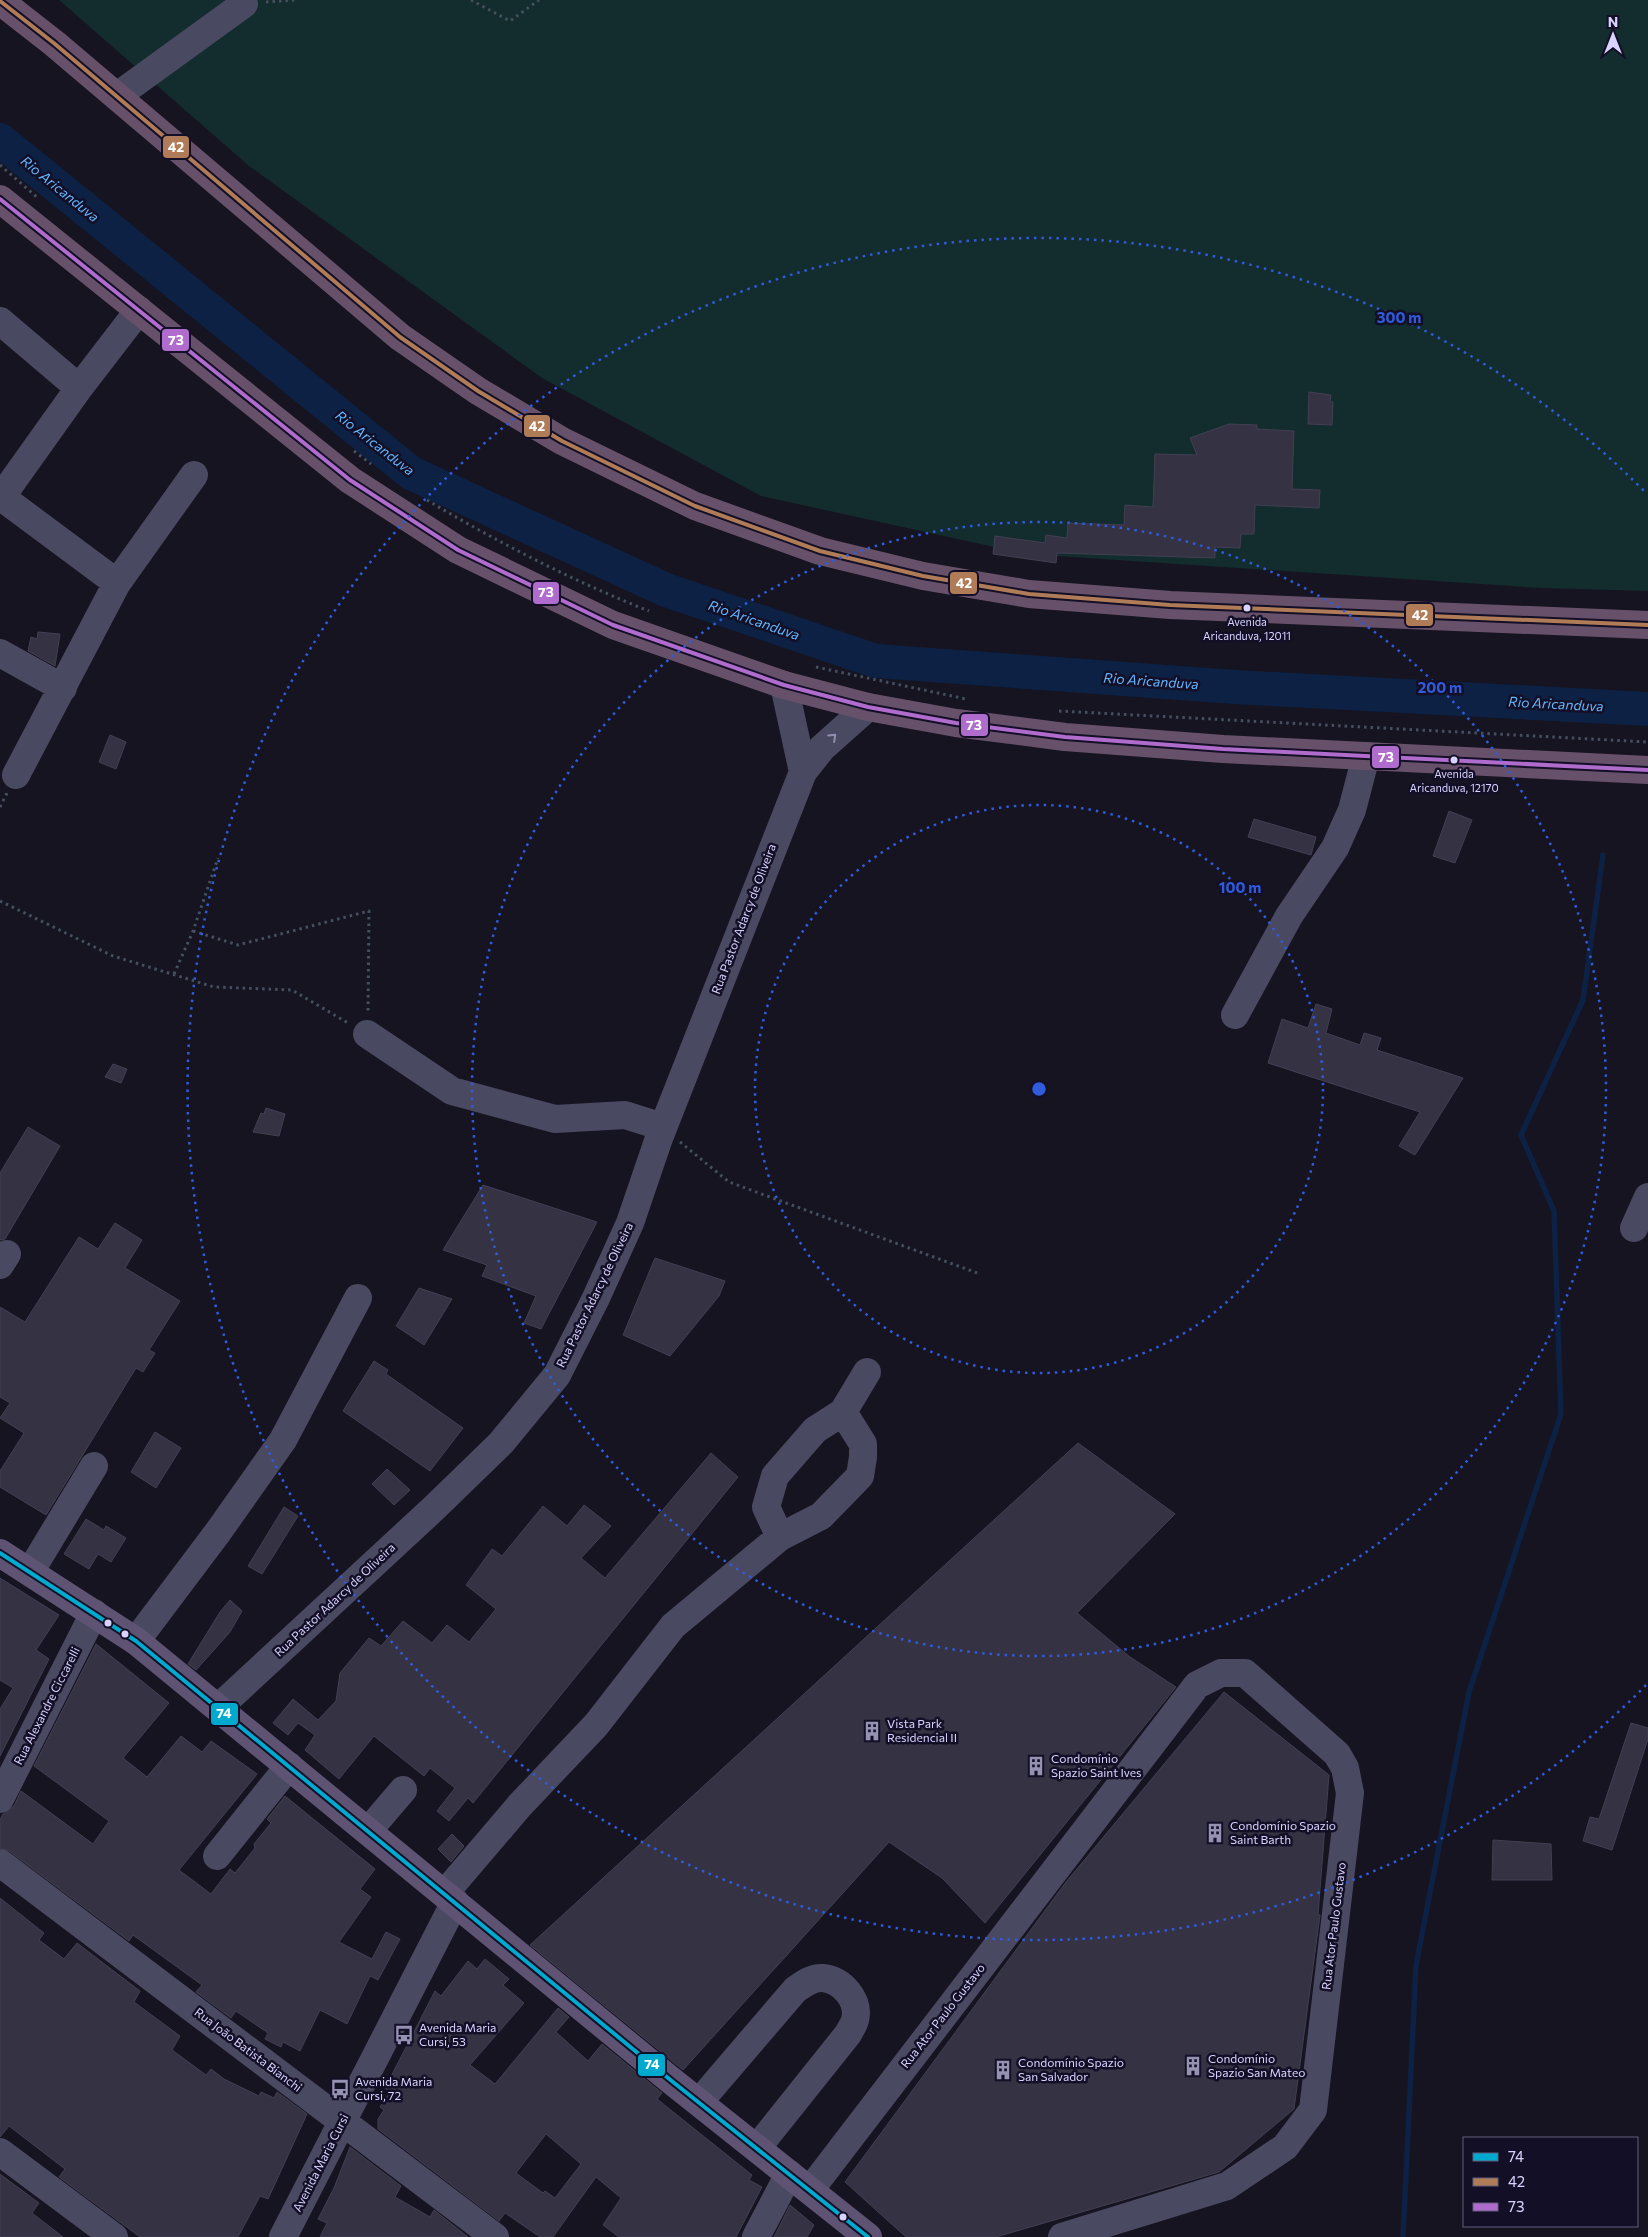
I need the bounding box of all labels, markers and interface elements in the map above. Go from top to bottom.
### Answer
north arrow [1588,10,1638,60]
text: N [1608,13,1618,30]
line badge: 42 [162,135,190,159]
text: 42 [168,138,184,155]
water label: Rio Aricanduva [18,152,103,225]
text: 300 m [1377,308,1421,326]
line badge: 73 [161,328,190,352]
text: 73 [168,331,184,348]
water label: Rio Aricanduva [332,407,418,479]
line badge: 42 [523,414,551,438]
text: 42 [529,417,545,434]
line badge: 42 [949,571,978,595]
text: 42 [956,574,972,591]
line badge: 73 [532,581,560,605]
text: 73 [538,583,554,600]
water label: Rio Aricanduva [706,596,802,643]
marker: Avenida Aricanduva, 12011 [1242,603,1252,613]
line badge: 42 [1405,603,1434,627]
text: 42 [1412,606,1428,623]
place label: Avenida Aricanduva, 12011 [1203,615,1291,642]
water label: Rio Aricanduva [1103,669,1199,692]
text: 200 m [1418,678,1462,696]
water label: Rio Aricanduva [1508,693,1604,714]
line badge: 73 [960,713,989,737]
text: 73 [966,716,982,733]
one-way arrow [828,734,837,743]
line badge: 73 [1371,745,1400,769]
text: 73 [1378,748,1394,765]
marker: Avenida Aricanduva, 12170 [1449,755,1459,765]
place label: Avenida Aricanduva, 12170 [1409,767,1499,794]
street label: Rua Pastor Adarcy de Oliveira [708,842,778,996]
text: 100 m [1219,878,1261,896]
centre of rings [1030,1080,1048,1098]
street label: Rua Pastor Adarcy de Oliveira [553,1220,635,1369]
street label: Rua Pastor Adarcy de Oliveira [271,1540,397,1659]
unlabelled marker [103,1618,113,1628]
unlabelled marker [120,1629,130,1639]
street label: Rua Alexandre Ciccarelli [10,1644,82,1767]
line badge: 74 [210,1702,239,1726]
text: 74 [216,1704,232,1721]
place label: Vista Park Residencial II [887,1716,957,1744]
building icon: Vista Park Residencial II [861,1720,883,1742]
place label: Condomínio Spazio Saint Ives [1051,1751,1142,1779]
building icon: Condomínio Spazio Saint Ives [1025,1755,1047,1777]
place label: Condomínio Spazio Saint Barth [1230,1818,1336,1846]
building icon: Condomínio Spazio Saint Barth [1204,1822,1226,1844]
street label: Rua Ator Paulo Gustavo [1318,1861,1348,1990]
street label: Rua Ator Paulo Gustavo [897,1961,987,2070]
street label: Rua João Batista Bianchi [192,2004,305,2095]
place label: Avenida Maria Cursi, 53 [419,2020,496,2048]
bus stop icon: Avenida Maria Cursi, 53 [393,2024,415,2046]
place label: Condomínio Spazio San Mateo [1208,2051,1305,2079]
line badge: 74 [637,2053,666,2077]
text: 74 [644,2055,660,2072]
place label: Condomínio Spazio San Salvador [1018,2055,1124,2083]
building icon: Condomínio Spazio San Mateo [1182,2055,1204,2077]
building icon: Condomínio Spazio San Salvador [992,2059,1014,2081]
place label: Avenida Maria Cursi, 72 [355,2074,432,2102]
bus stop icon: Avenida Maria Cursi, 72 [329,2078,351,2100]
street label: Avenida Maria Cursi [289,2111,351,2214]
legend [1463,2137,1638,2227]
text: 74 [1508,2147,1524,2165]
text: 42 [1508,2172,1525,2190]
text: 73 [1508,2197,1524,2215]
unlabelled marker [838,2212,848,2222]

